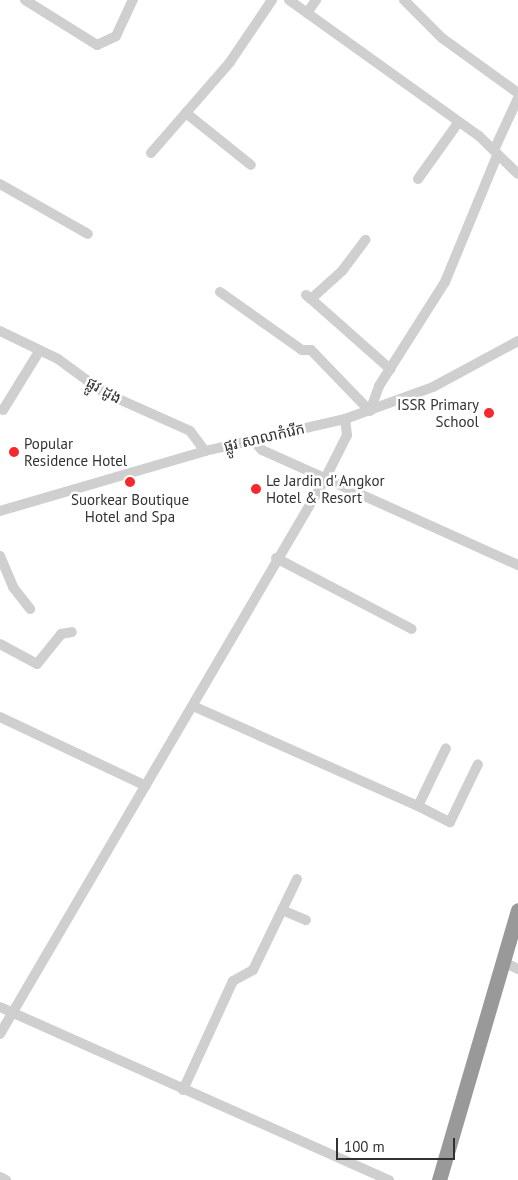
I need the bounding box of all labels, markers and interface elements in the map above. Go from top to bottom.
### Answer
street label: ផ្លូវ ដូង [83,373,125,407]
place label: ISSR Primary School [397,395,479,430]
marker: ISSR Primary School [483,407,495,419]
street label: ផ្លូវ សាលាកំរើក [222,419,306,455]
place label: Popular Residence Hotel [24,434,127,469]
marker: Popular Residence Hotel [8,446,20,458]
place label: Le Jardin d' Angkor Hotel & Resort [266,471,386,506]
marker: Suorkear Boutique Hotel and Spa [124,476,136,488]
marker: Le Jardin d' Angkor Hotel & Resort [250,483,262,495]
place label: Suorkear Boutique Hotel and Spa [71,490,189,525]
scale bar [338,1128,457,1160]
text: 100 m [344,1137,385,1156]

